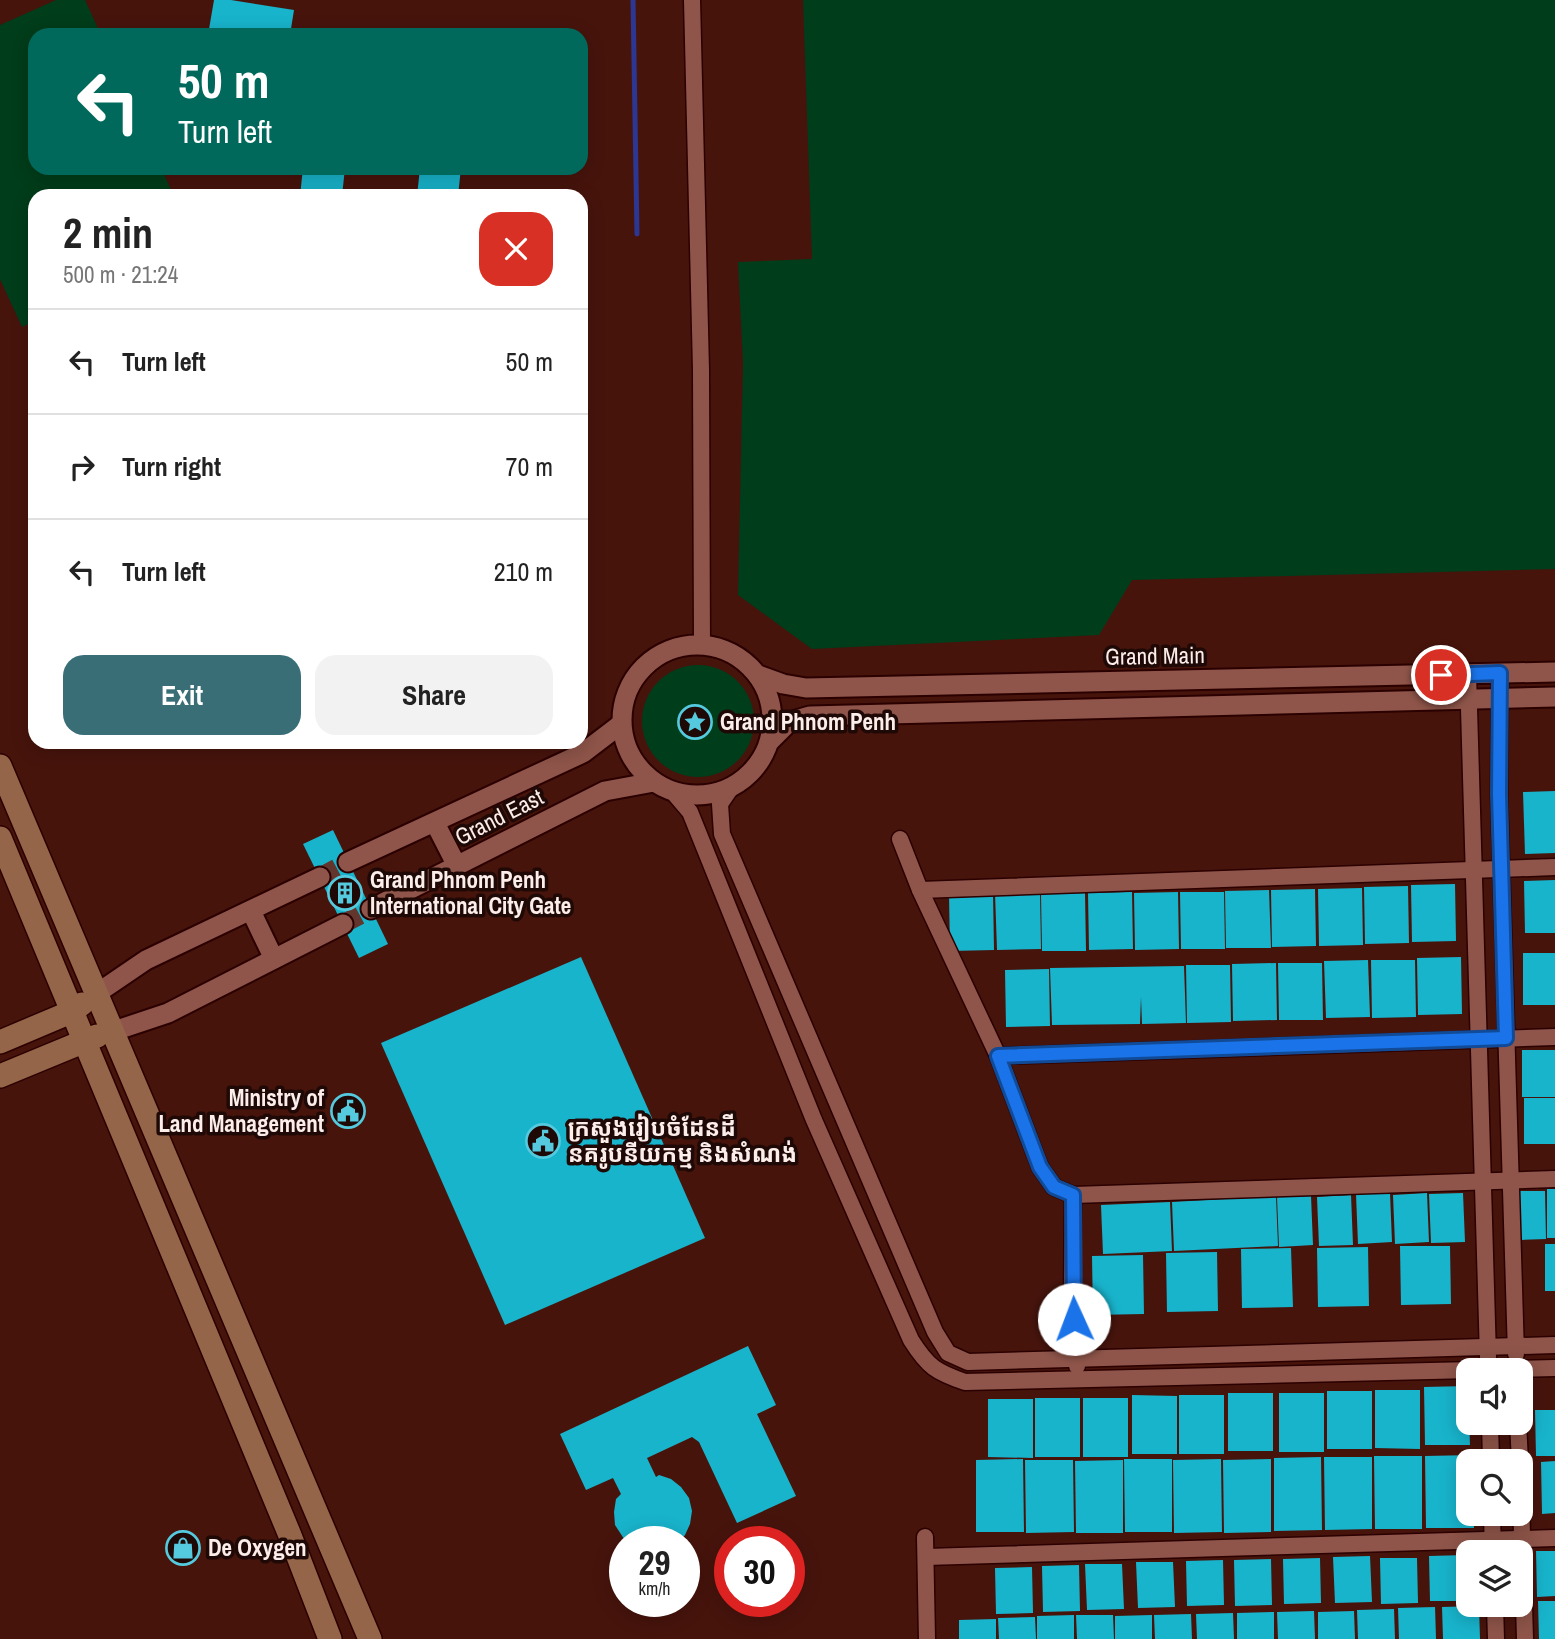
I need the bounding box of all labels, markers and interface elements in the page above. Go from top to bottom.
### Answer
text: 50 m [178,47,270,113]
icon: left [63,56,154,147]
text: Turn left [178,110,272,153]
text: 2 min [63,205,153,261]
button: close [479,212,553,286]
text: 500 m · 21:24 [63,259,178,290]
icon: left [63,343,101,381]
text: Turn left [122,344,206,379]
text: 50 m [506,344,553,379]
icon: right [63,448,101,486]
text: Turn right [122,449,221,484]
text: 70 m [506,449,553,484]
icon: left [63,553,101,591]
text: Turn left [122,554,206,589]
text: 210 m [494,554,553,589]
street label: Grand Main [1105,639,1205,672]
pin [1411,645,1471,705]
button: Exit [63,655,301,735]
button: Share [315,655,553,735]
icon: arrive [1422,656,1460,694]
place icon: Grand Phnom Penh [676,703,714,741]
place label: Grand Phnom Penh [720,706,896,737]
street label: Grand East [449,781,548,852]
place label: Grand Phnom Penh International City Gate [370,864,571,921]
building icon: Grand Phnom Penh International City Gate [326,874,364,912]
place label: Ministry of Land Management [158,1082,325,1139]
public building icon: Ministry of Land Management [329,1092,367,1130]
place label: ក្រសួងរៀបចំដែនដី នគរូបនីយកម្ម និងសំណង់ [568,1112,797,1169]
public building icon: ក្រសួងរៀបចំដែនដី នគរូបនីយកម្ម និងសំណង់ [524,1122,562,1160]
position arrow [1037,1282,1111,1356]
map controls [1456,1358,1533,1617]
button: sound [1456,1358,1533,1435]
button: search [1456,1449,1533,1526]
speed limit sign: 30 [714,1526,805,1617]
shop icon: De Oxygen [164,1529,202,1567]
place label: De Oxygen [208,1532,307,1563]
text: 29 [639,1539,670,1586]
button: layers [1456,1540,1533,1617]
text: km/h [639,1576,671,1601]

